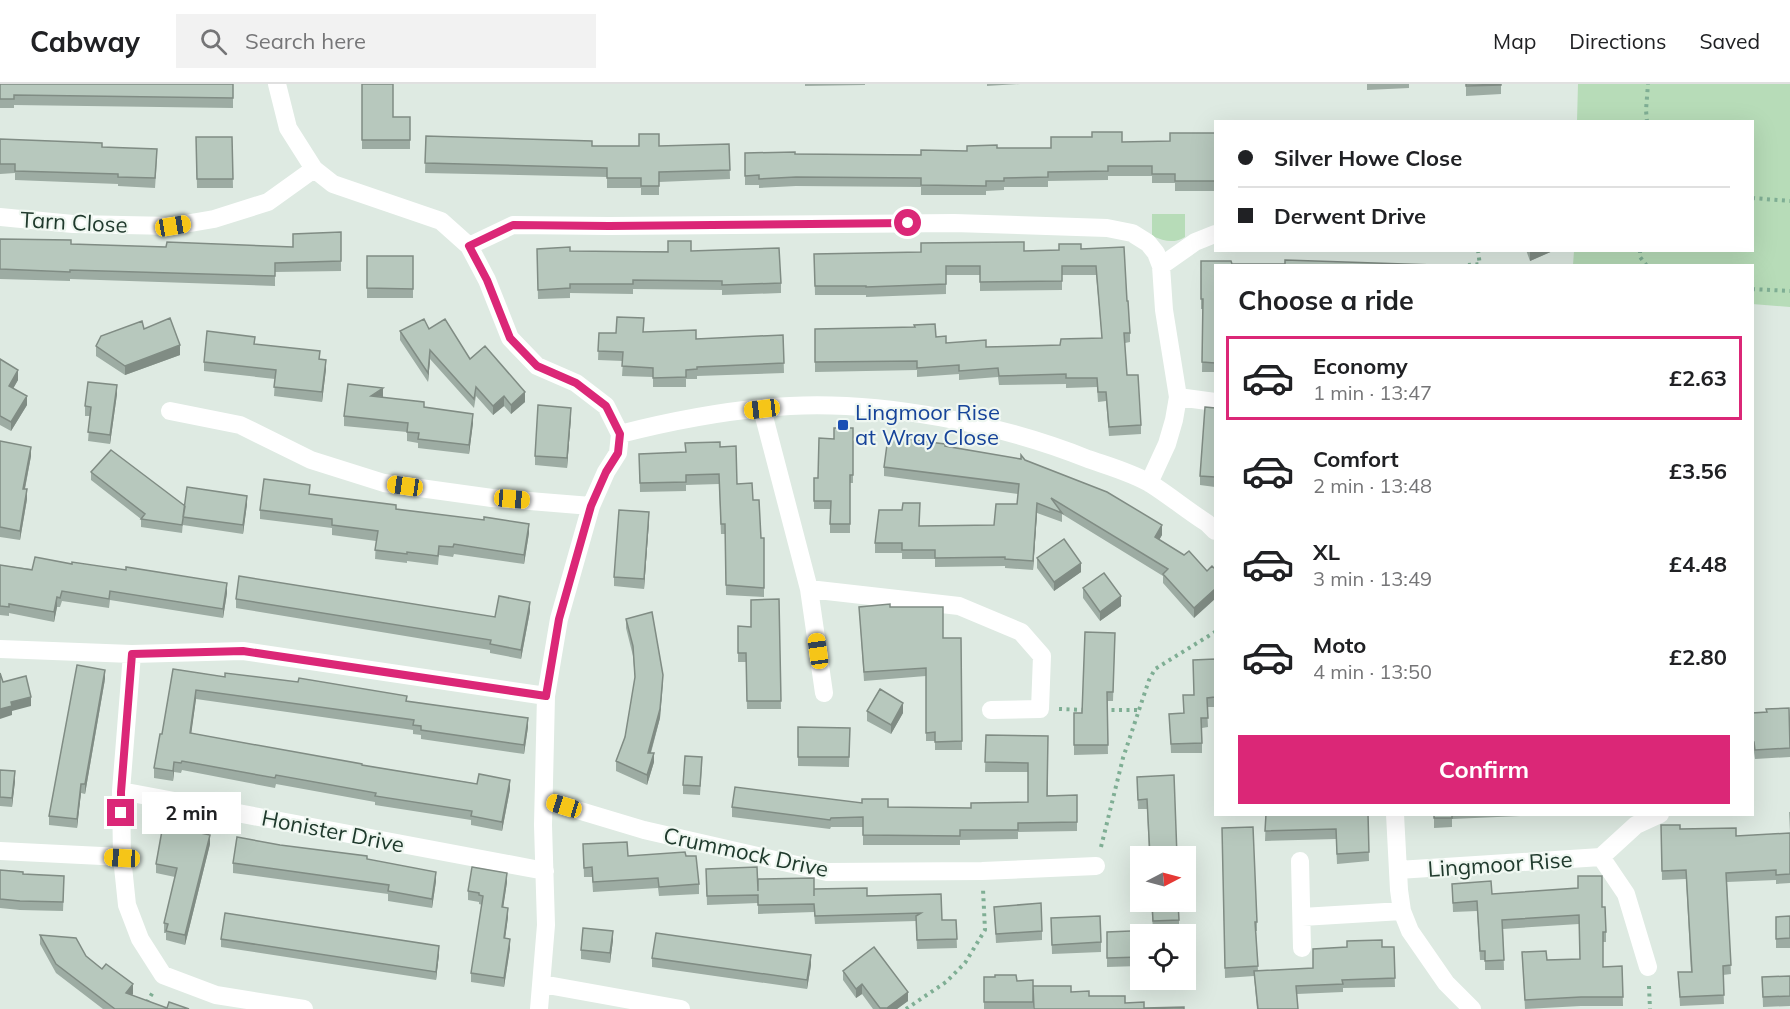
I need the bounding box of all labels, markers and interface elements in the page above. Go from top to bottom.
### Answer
search box [176,14,596,68]
text: Cabway [30,24,140,59]
icon: search [197,25,230,58]
text: Search here [245,27,366,55]
text: Map [1493,28,1536,54]
text: Directions [1569,28,1666,54]
text: Saved [1699,28,1760,54]
text: Silver Howe Close [1274,144,1462,172]
text: Derwent Drive [1274,202,1426,230]
street label: Tarn Close [20,205,128,239]
route start [894,209,921,236]
car [154,214,192,238]
text: Choose a ride [1238,283,1414,317]
icon: car [1241,351,1295,405]
text: Economy [1313,352,1408,380]
text: £2.63 [1669,364,1727,392]
text: 1 min · 13:47 [1313,380,1432,405]
car [743,398,781,420]
place label: Lingmoor Rise at Wray Close [855,398,1000,451]
marker: Lingmoor Rise at Wray Close [836,418,850,432]
icon: car [1241,444,1295,498]
text: Comfort [1313,445,1399,473]
text: £3.56 [1669,457,1727,485]
text: 2 min · 13:48 [1313,473,1432,498]
car [386,475,424,497]
car [493,488,531,510]
icon: car [1241,537,1295,591]
text: XL [1313,538,1340,566]
text: £4.48 [1669,550,1727,578]
text: 3 min · 13:49 [1313,566,1432,591]
icon: car [1241,630,1295,684]
text: Moto [1313,631,1366,659]
car [807,632,829,670]
text: £2.80 [1669,643,1727,671]
text: 4 min · 13:50 [1313,659,1432,684]
button: Confirm [1238,735,1730,804]
callout: 2 min [142,792,241,834]
car [544,792,584,820]
route end [107,799,134,826]
text: 2 min [165,800,218,825]
street label: Honister Drive [259,803,407,859]
street label: Crummock Drive [661,821,831,883]
street label: Lingmoor Rise [1427,845,1573,883]
north arrow [1130,846,1196,912]
map controls [1130,846,1196,990]
car [104,848,140,868]
button: locate [1130,924,1196,990]

